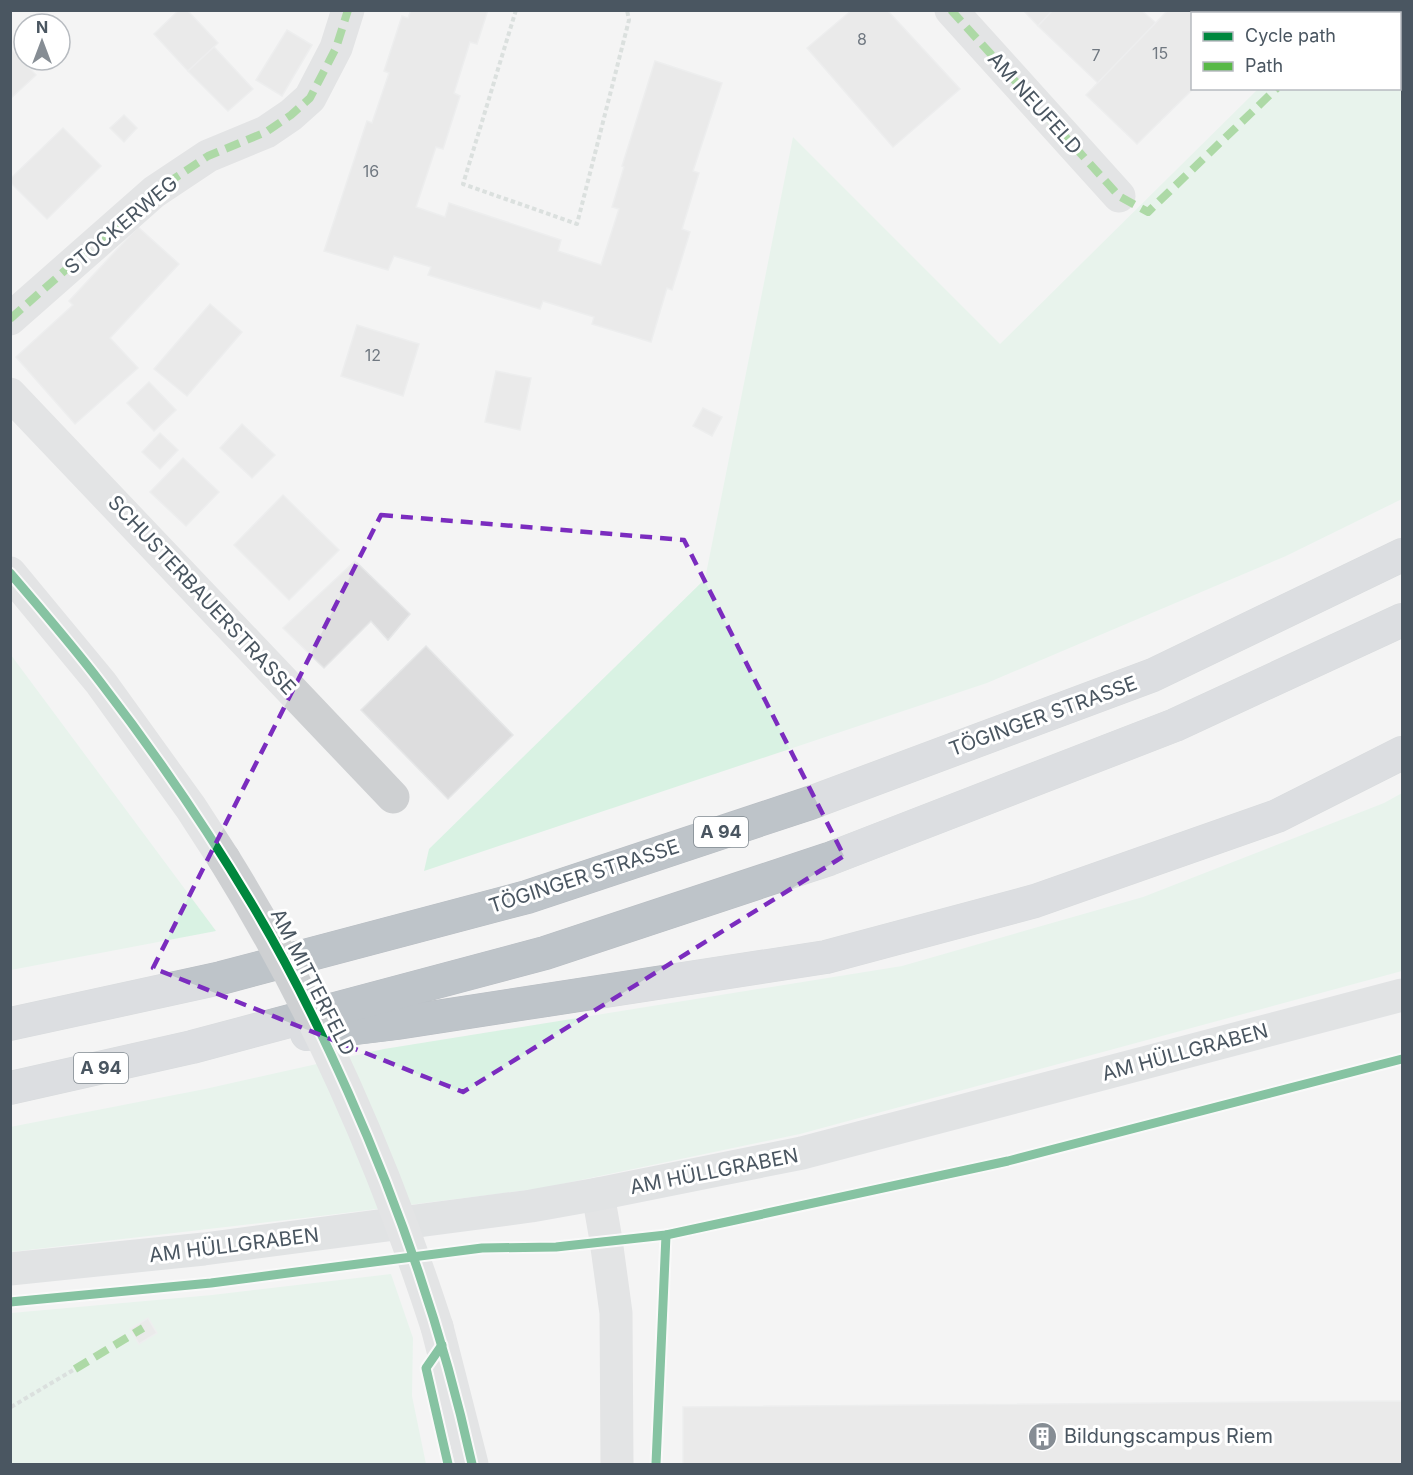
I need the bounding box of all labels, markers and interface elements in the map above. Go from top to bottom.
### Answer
north arrow [12,12,72,72]
legend [1191,12,1401,90]
text: N [36,17,48,37]
text: Cycle path [1245,25,1336,46]
house number: 8 [857,29,867,49]
house number: 15 [1152,43,1168,63]
house number: 7 [1091,45,1101,65]
street label: AM NEUFELD [983,47,1087,159]
text: Path [1245,55,1283,76]
house number: 16 [363,161,379,181]
street label: STOCKERWEG [60,171,182,279]
house number: 12 [365,345,381,365]
street label: SCHUSTERBAUERSTRASSE [103,490,301,700]
street label: TÖGINGER STRASSE [946,671,1140,761]
road number: A 94 [694,817,748,847]
street label: TÖGINGER STRASSE [486,834,682,918]
street label: AM MITTERFELD [266,905,360,1059]
street label: AM HÜLLGRABEN [1099,1018,1271,1086]
road number: A 94 [74,1053,128,1083]
street label: AM HÜLLGRABEN [628,1143,800,1199]
street label: AM HÜLLGRABEN [148,1223,320,1267]
building icon: Bildungscampus Riem [1027,1420,1059,1452]
place label: Bildungscampus Riem [1064,1424,1273,1448]

